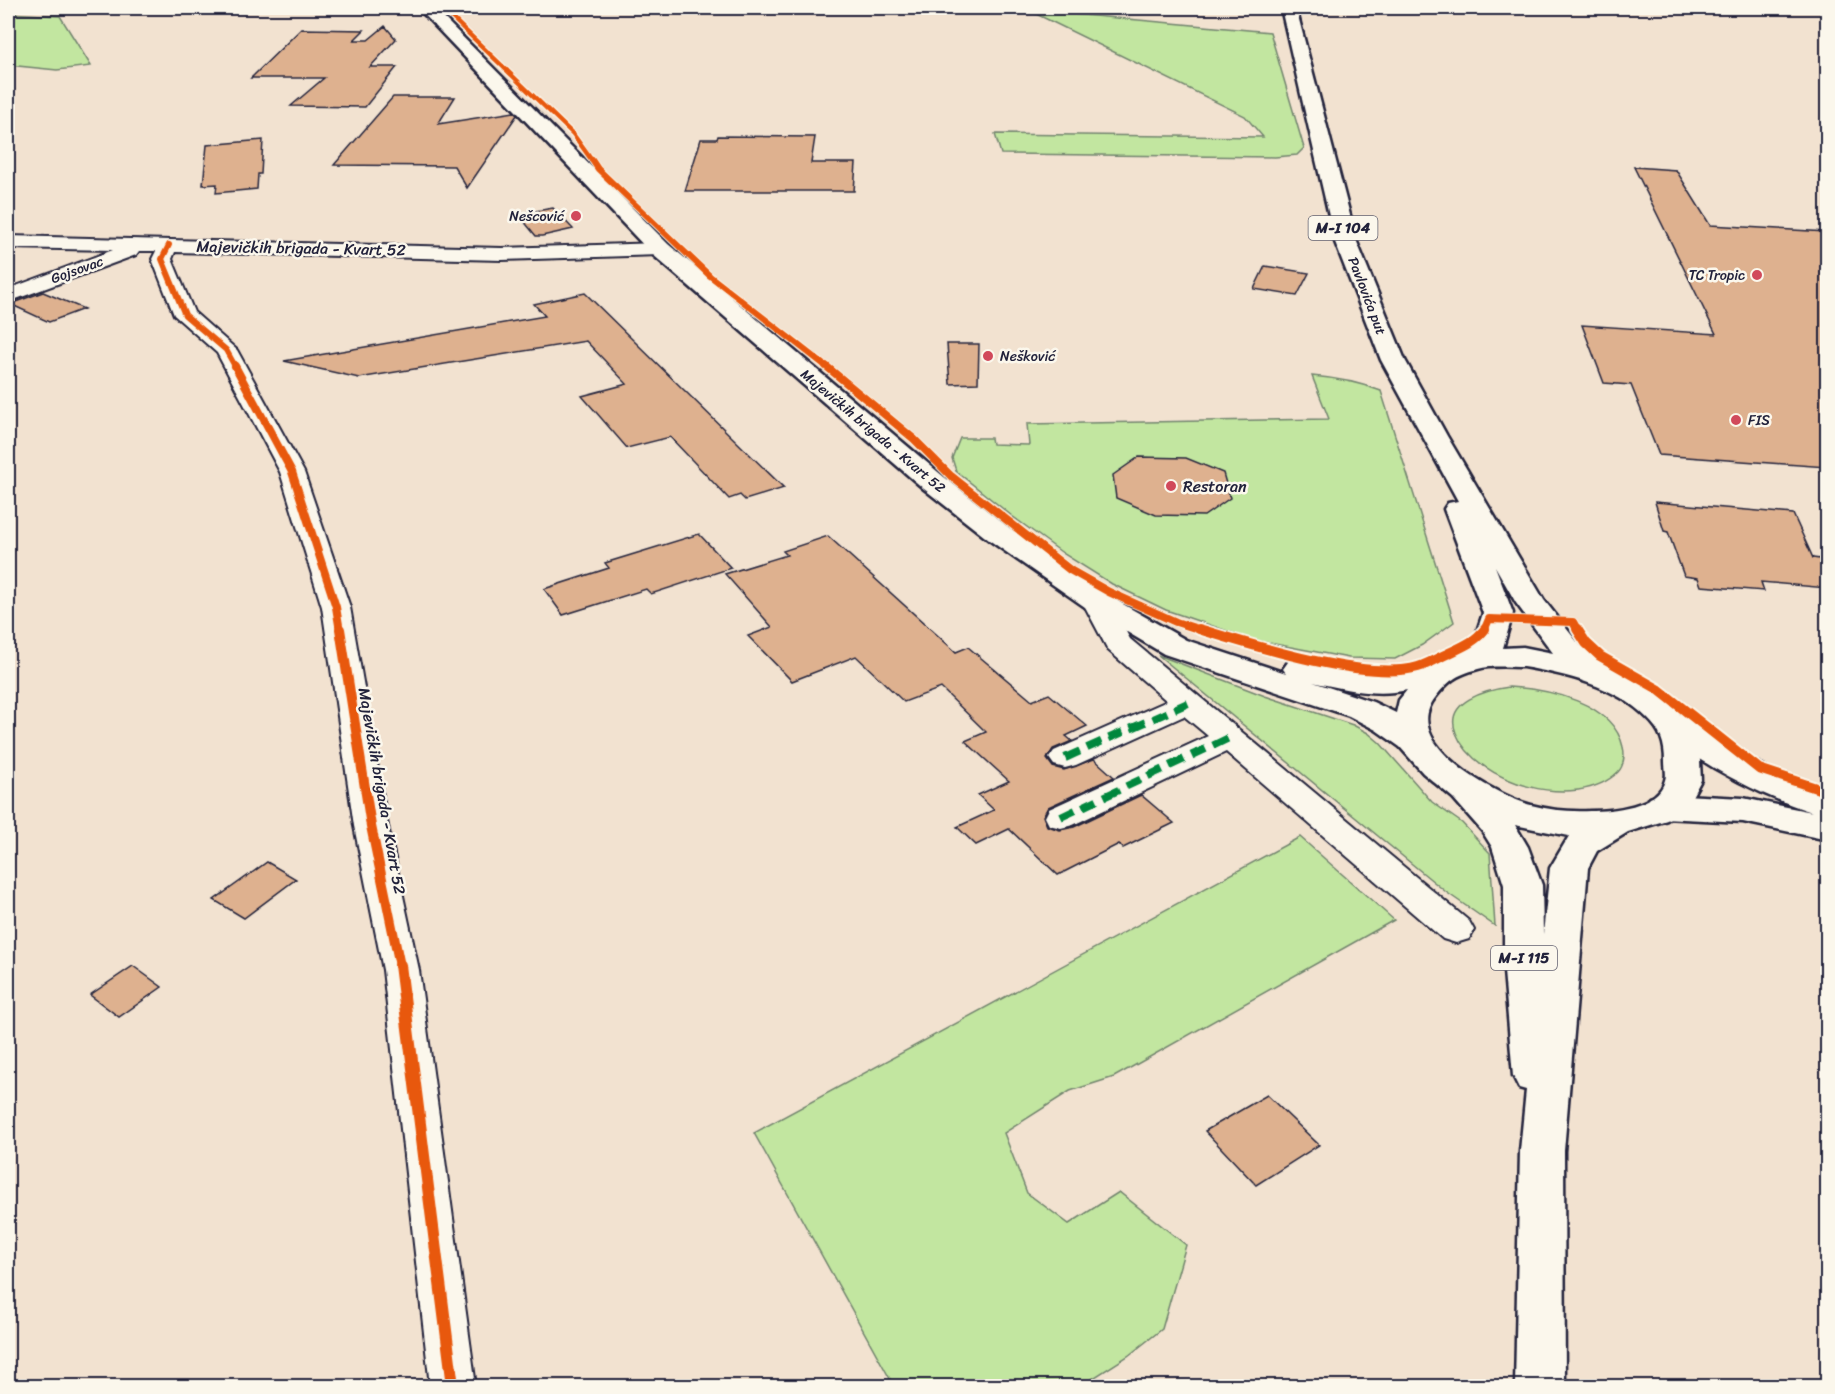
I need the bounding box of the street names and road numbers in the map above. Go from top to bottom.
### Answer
road number: M-I 104 [1308,216,1378,240]
street label: Majevičkih brigada - Kvart 52 [196,232,406,264]
street label: Gojsovac [47,249,107,291]
street label: Pavlovića put [1341,253,1393,339]
street label: Majevičkih brigada - Kvart 52 [795,362,951,500]
street label: Majevičkih brigada - Kvart 52 [350,685,414,897]
road number: M-I 115 [1491,946,1557,970]

